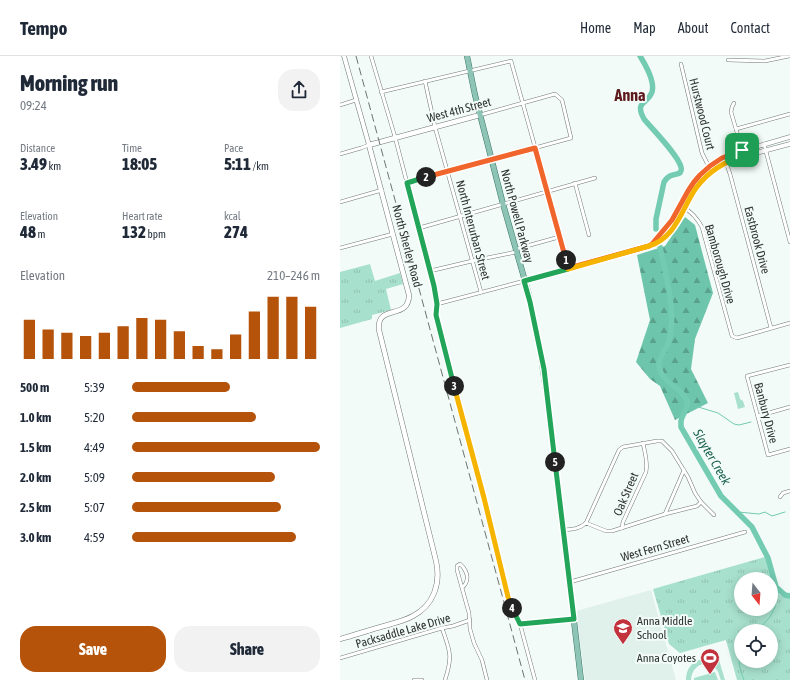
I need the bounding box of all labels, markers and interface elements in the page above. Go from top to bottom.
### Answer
text: Tempo [20,17,67,39]
text: Home [580,20,611,36]
text: Map [633,20,656,36]
text: About [678,20,709,36]
text: Contact [731,20,770,36]
button: share [278,69,320,111]
text: Morning run [20,70,118,96]
street label: Hurstwood Court [686,77,718,152]
district label: Anna [614,86,645,104]
street label: West 4th Street [425,95,493,125]
text: 09:24 [20,98,47,113]
pin [725,133,759,167]
icon: arrive [731,139,753,161]
text: Distance [20,142,55,154]
text: Time [122,142,142,154]
text: Pace [224,142,243,154]
text: 3.49 [20,154,47,174]
text: 18:05 [122,154,157,174]
text: 5:11 [224,154,251,174]
text: km [47,160,61,172]
text: /km [251,160,269,172]
pin: 2 [416,167,436,187]
street label: North Powell Parkway [498,168,536,264]
text: 2 [423,171,429,183]
street label: North Interurban Street [453,179,493,282]
street label: North Sherley Road [389,203,425,289]
street label: Eastbrook Drive [741,205,773,275]
text: Elevation [20,210,58,222]
text: Heart rate [122,210,163,222]
text: kcal [224,210,241,222]
text: 48 [20,222,36,242]
text: 132 [122,222,146,242]
text: 274 [224,222,248,242]
street label: Bamborough Drive [702,223,738,305]
text: m [36,228,45,240]
text: bpm [146,228,166,240]
pin: 1 [556,250,576,270]
text: 1 [563,254,569,266]
text: Elevation [20,268,65,283]
text: 210–246 m [267,268,320,283]
pin: 3 [444,376,464,396]
text: 500 m [20,380,49,395]
text: 5:39 [84,380,105,395]
text: 3 [451,380,457,392]
street label: Banbury Drive [751,381,781,445]
text: 1.0 km [20,410,51,425]
text: 5:20 [84,410,105,425]
water label: Slayter Creek [690,426,734,488]
text: 1.5 km [20,440,51,455]
text: 4:49 [84,440,105,455]
pin: 5 [545,452,565,472]
text: 5 [552,456,558,468]
text: 2.0 km [20,470,51,485]
text: 5:09 [84,470,105,485]
street label: Oak Street [611,470,642,518]
text: 2.5 km [20,500,51,515]
text: 5:07 [84,500,105,515]
text: 3.0 km [20,530,51,545]
text: 4:59 [84,530,105,545]
street label: West Fern Street [619,531,691,564]
north arrow [734,572,778,616]
map controls [734,572,778,668]
pin: 4 [502,598,522,618]
text: 4 [509,602,515,614]
street label: Packsaddle Lake Drive [354,611,452,651]
place label: Anna Middle School [637,614,692,642]
school or university icon: Anna Middle School [612,617,634,645]
button: locate [734,624,778,668]
button: Save [20,626,166,672]
button: Share [174,626,320,672]
sports icon: Anna Coyotes [699,647,721,675]
place label: Anna Coyotes [637,651,696,665]

